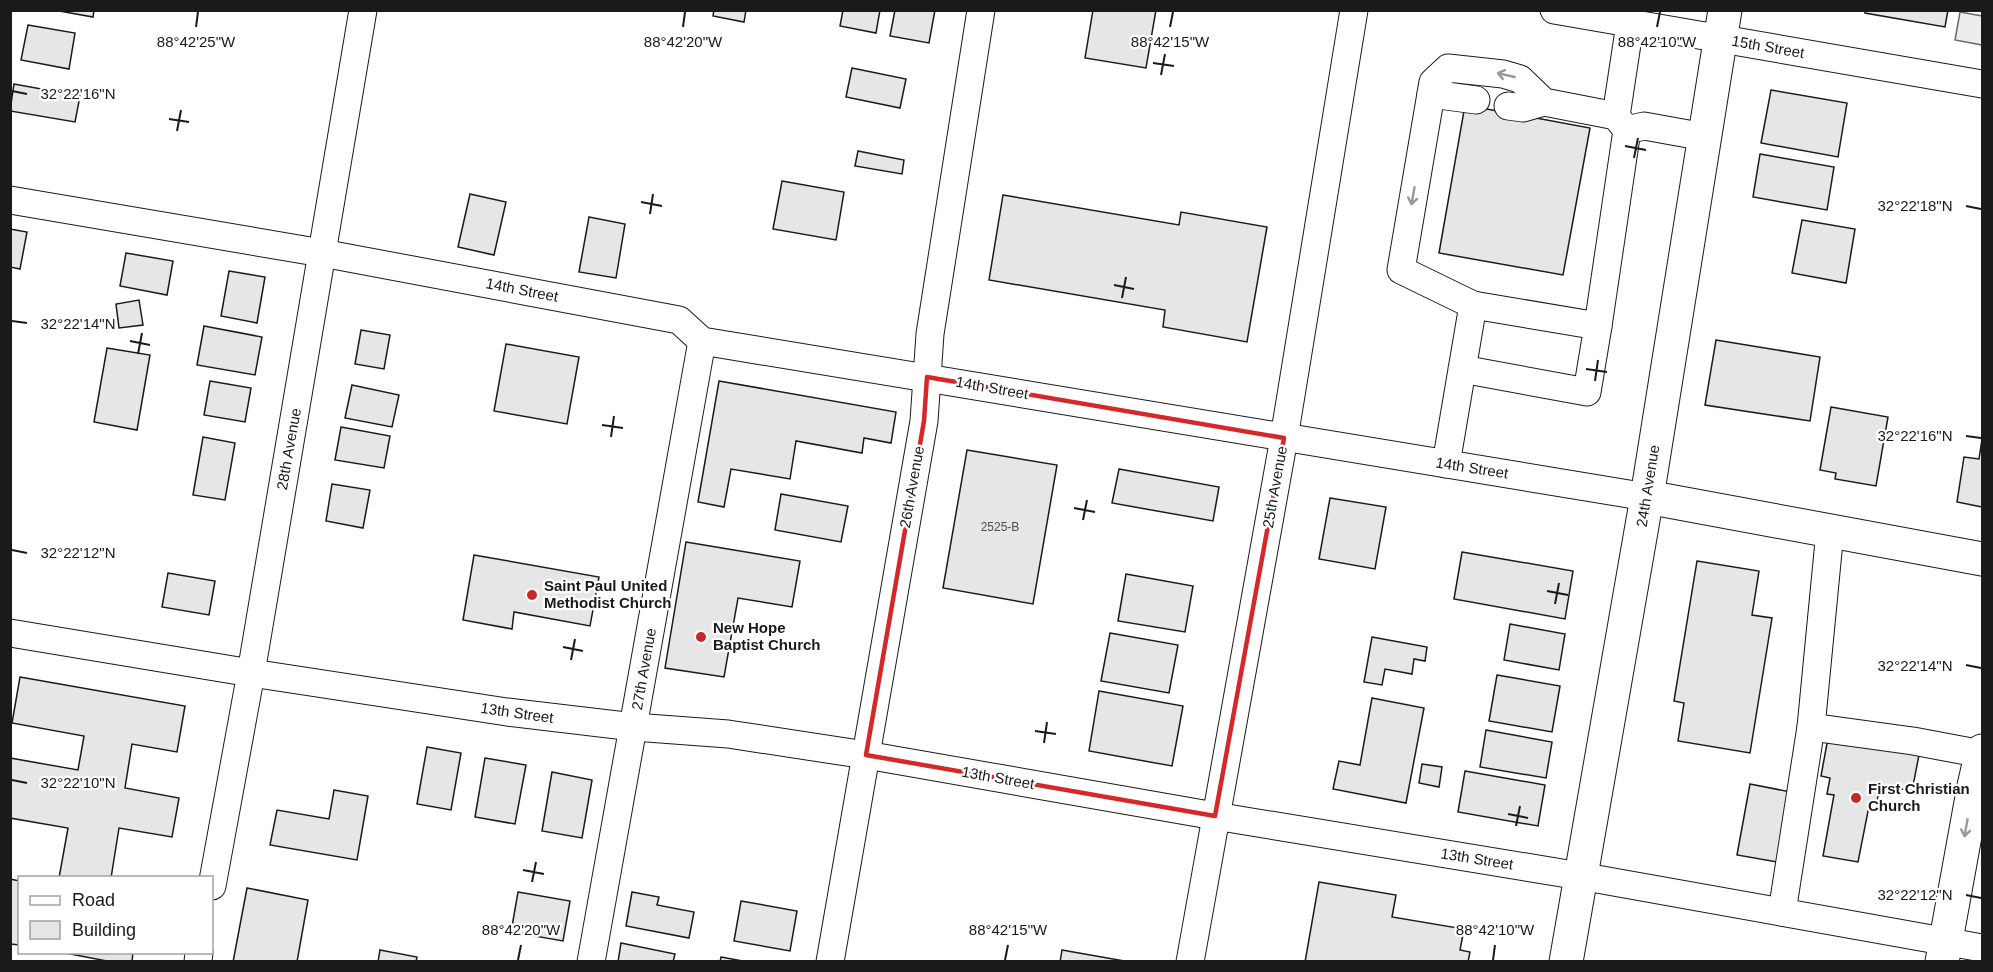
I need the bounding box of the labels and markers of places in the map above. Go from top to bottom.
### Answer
place label: Saint Paul United Methodist Church [544,577,672,611]
marker: Saint Paul United Methodist Church [525,588,539,602]
place label: New Hope Baptist Church [713,619,821,653]
marker: New Hope Baptist Church [694,630,708,644]
place label: First Christian Church [1868,780,1970,814]
marker: First Christian Church [1849,791,1863,805]

